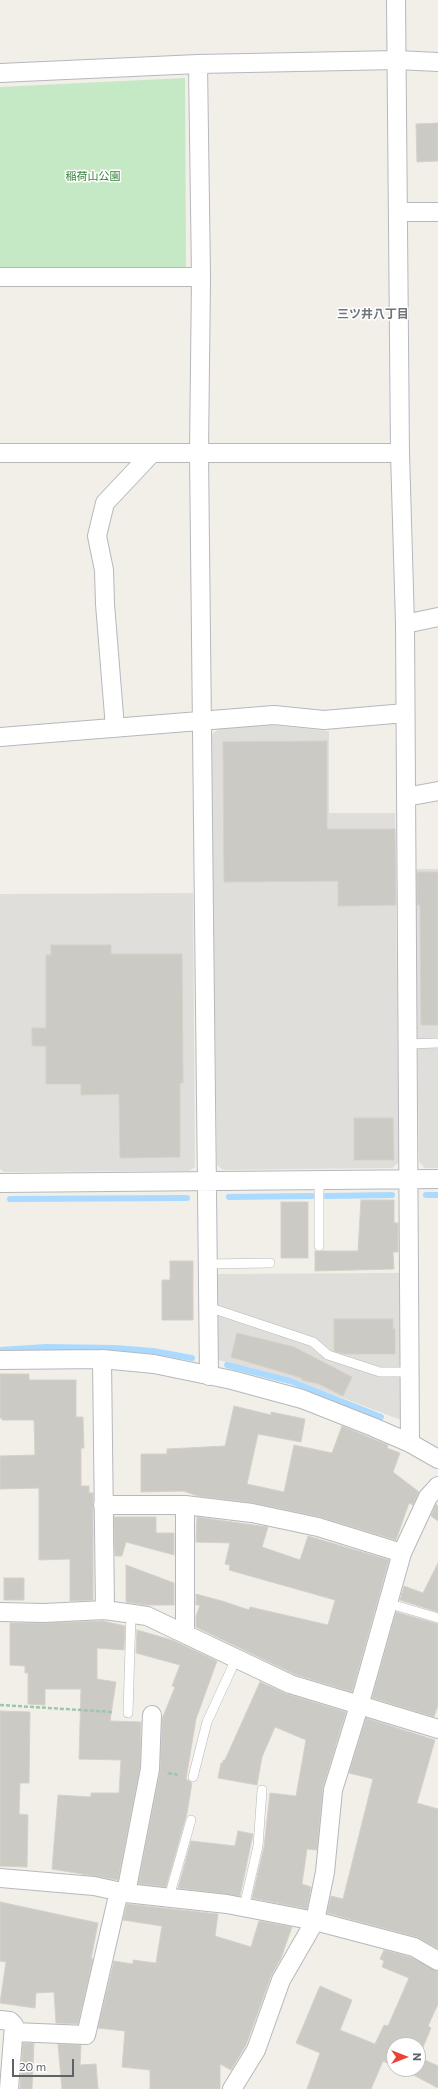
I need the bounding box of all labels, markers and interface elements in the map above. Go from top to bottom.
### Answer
park label: 稲荷山公園 [66,169,120,183]
district label: 三ツ井八丁目 [337,307,409,321]
north arrow [386,2037,426,2077]
scale bar [14,2051,76,2077]
text: N [411,2053,424,2061]
text: 20 m [19,2059,46,2073]

